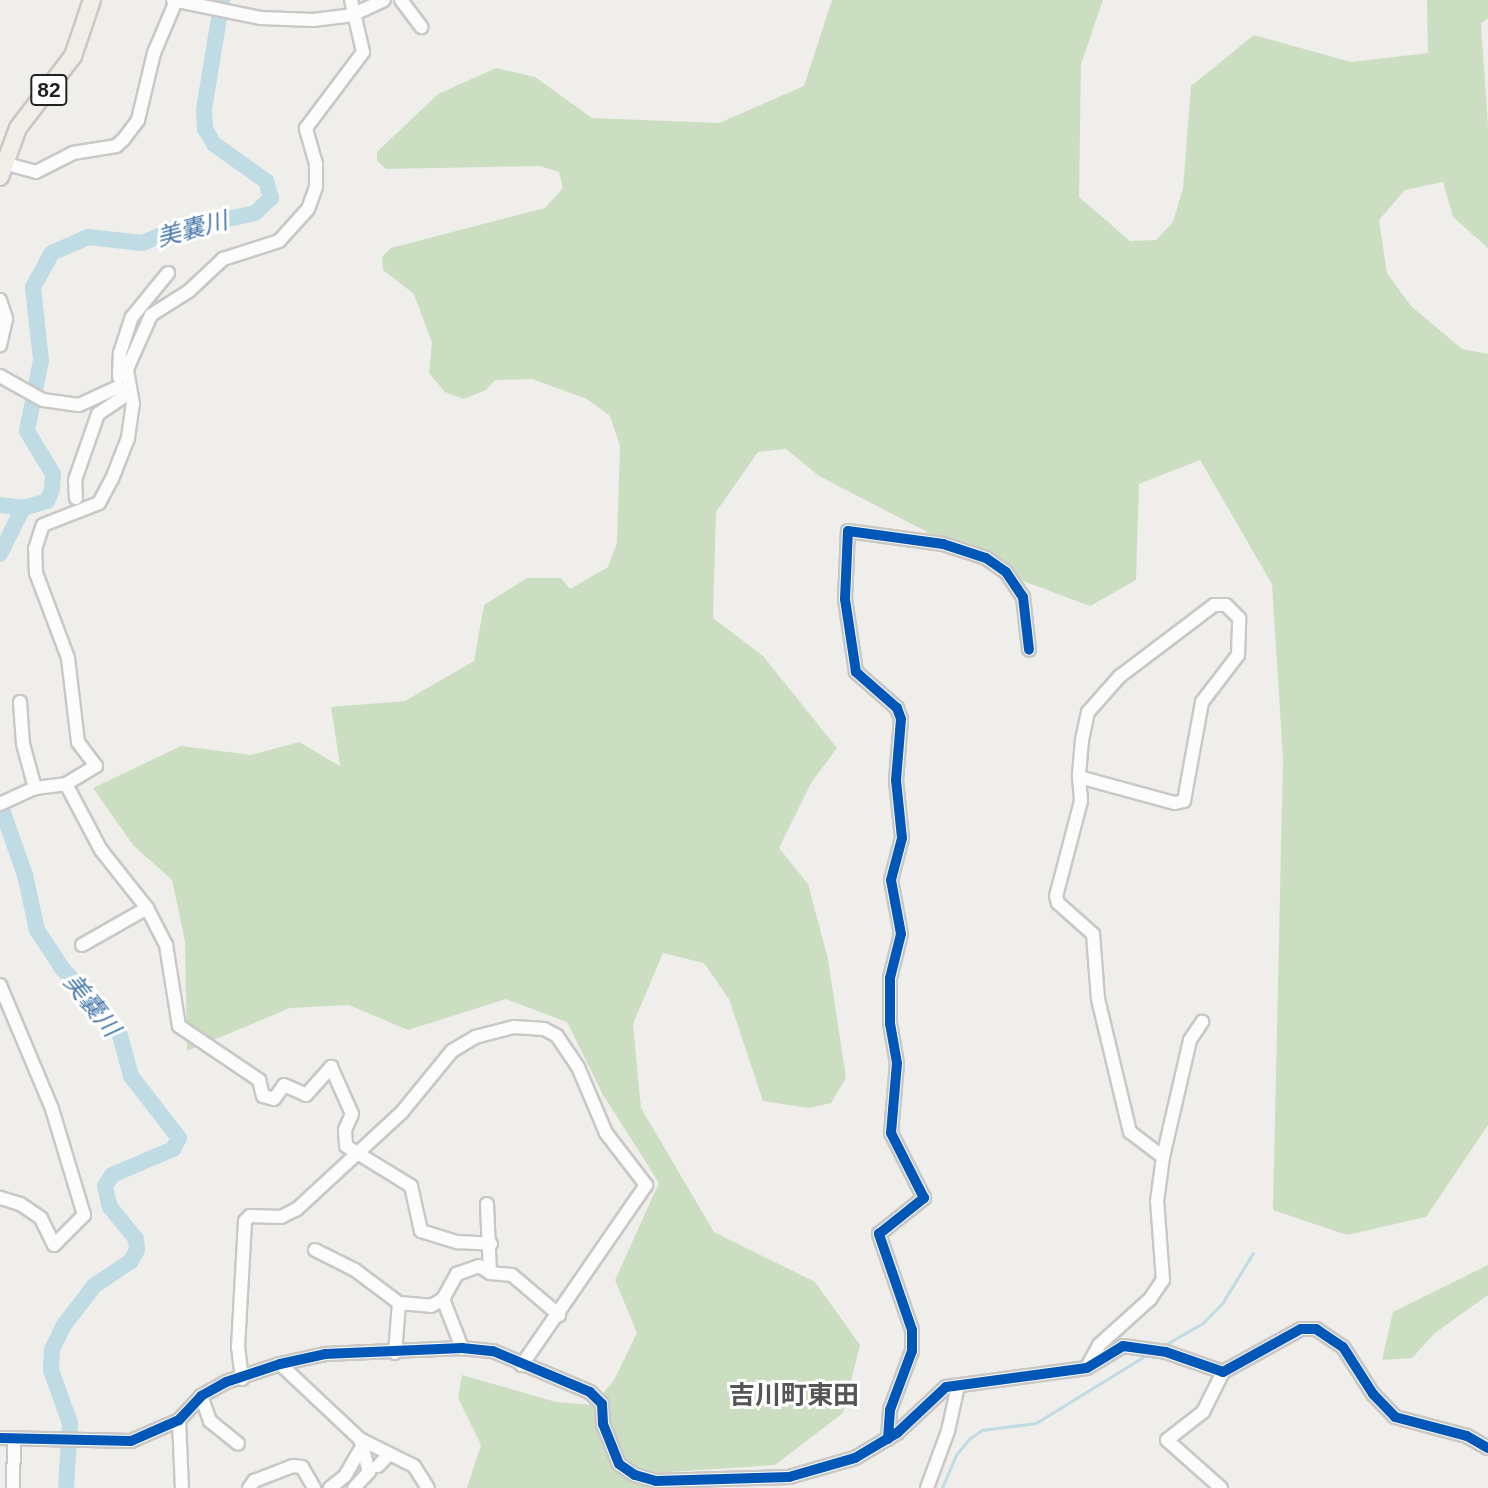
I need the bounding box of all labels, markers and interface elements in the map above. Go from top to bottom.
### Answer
road number: 82 [30,72,68,108]
water label: 美嚢川 [153,206,231,252]
water label: 美嚢川 [58,968,126,1042]
district label: 吉川町東田 [729,1380,859,1412]

